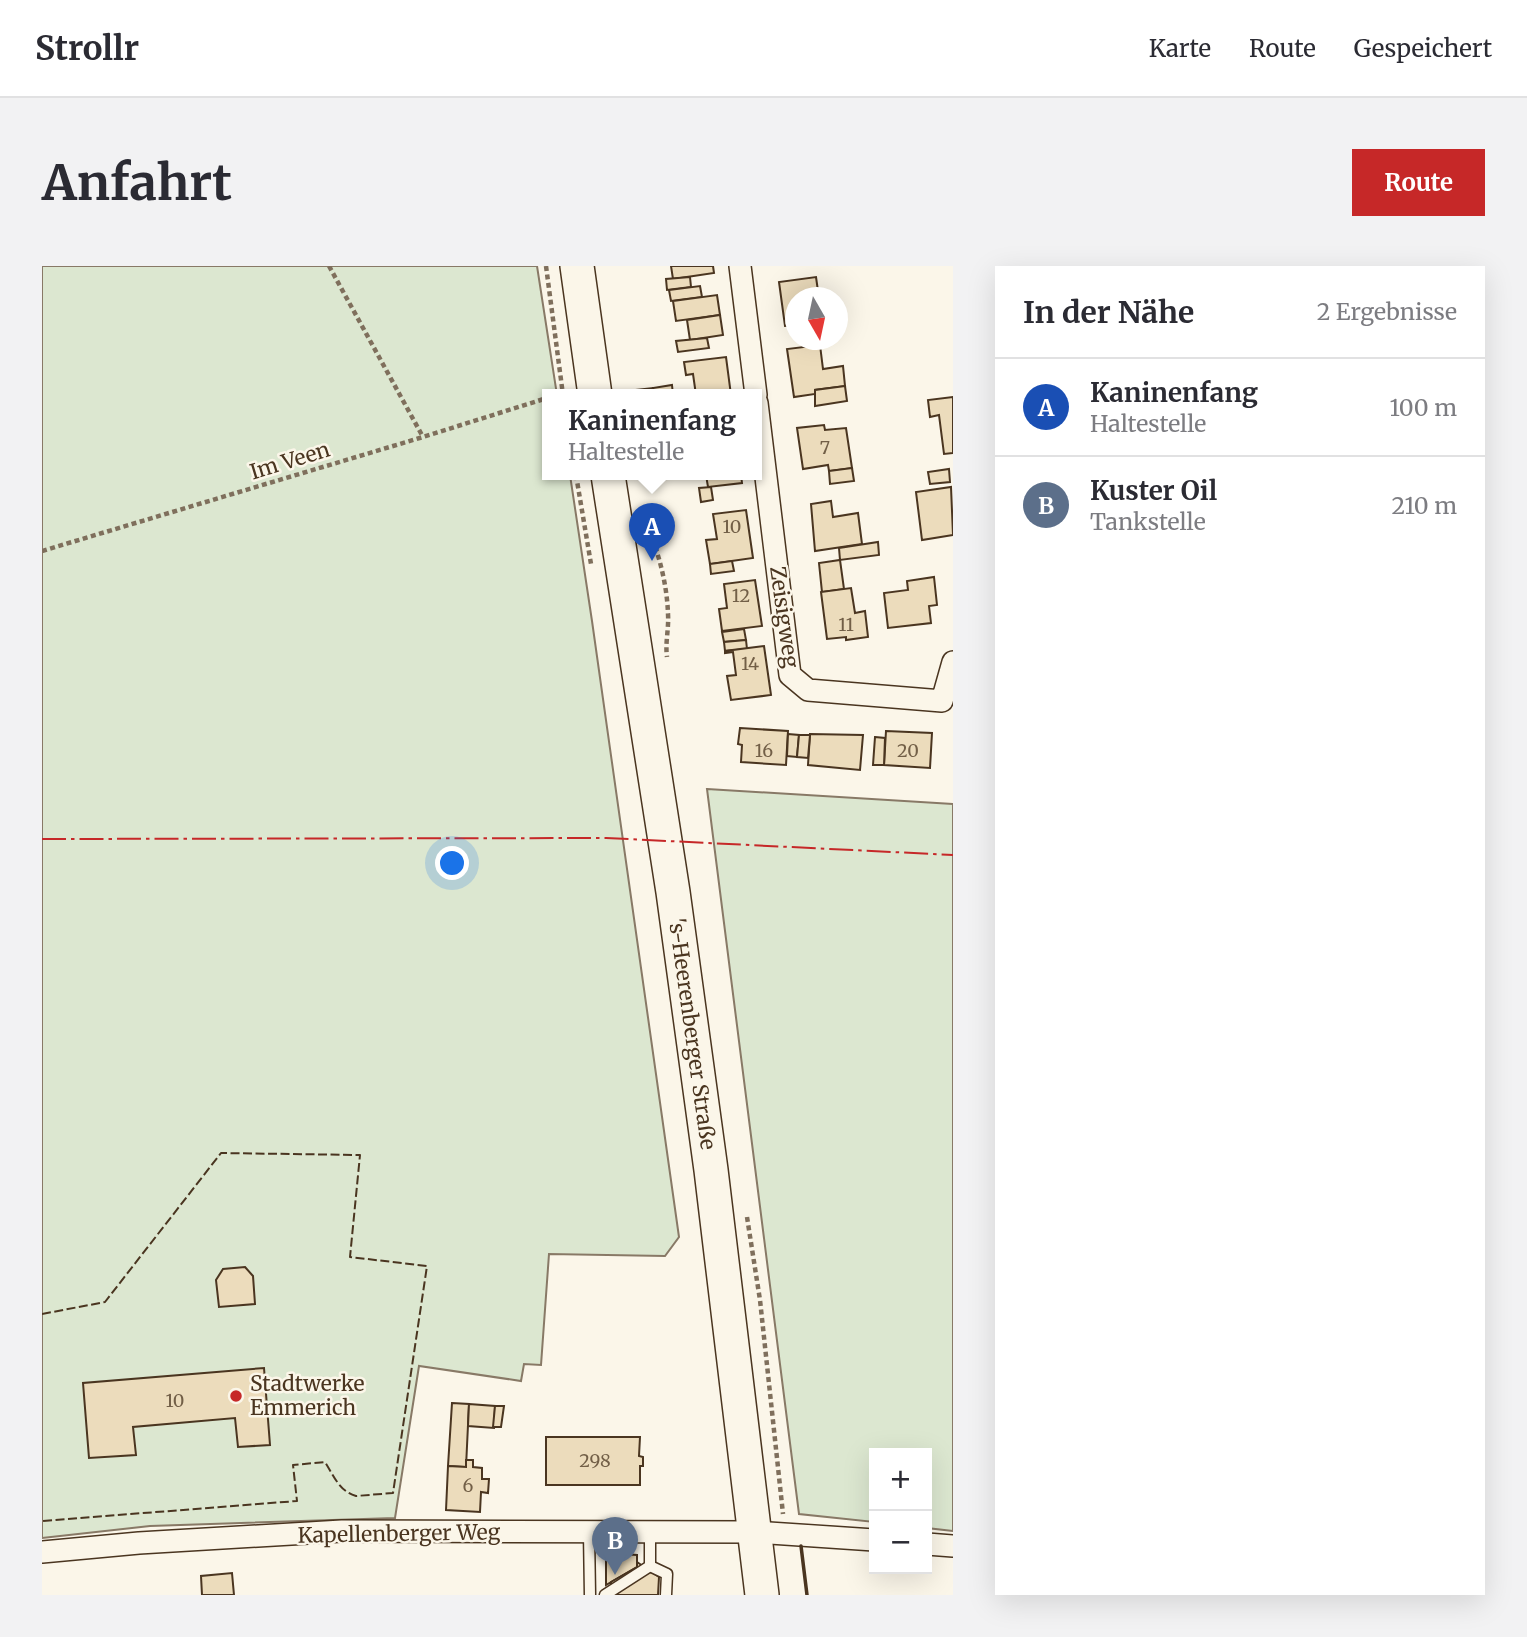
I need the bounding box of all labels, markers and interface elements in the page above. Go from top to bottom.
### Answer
text: Strollr [35,28,139,69]
text: Karte [1149,33,1211,64]
text: Route [1249,33,1316,64]
text: Gespeichert [1354,33,1492,64]
button: Route [1352,149,1485,216]
text: Anfahrt [42,152,232,213]
north arrow [785,287,848,350]
text: In der Nähe [1023,293,1194,331]
text: 2 Ergebnisse [1317,297,1457,326]
text: Kaninenfang [1090,376,1258,409]
popup [542,389,762,480]
text: A [1038,393,1054,422]
text: 100 m [1389,393,1457,422]
text: Kaninenfang [568,404,736,437]
text: Haltestelle [1090,409,1206,438]
street label: Im Veen [247,436,333,485]
house number: 7 [820,436,830,459]
text: Haltestelle [568,437,684,466]
text: Kuster Oil [1090,474,1217,507]
text: B [1038,491,1054,520]
text: 210 m [1392,491,1457,520]
pin: A [629,503,675,561]
text: Tankstelle [1090,507,1206,536]
house number: 10 [723,515,741,538]
street label: Zeisigweg [764,564,805,670]
house number: 12 [732,584,750,607]
house number: 11 [838,613,854,636]
house number: 14 [741,652,759,675]
house number: 16 [755,739,773,762]
house number: 20 [897,739,919,762]
your location [435,846,469,880]
street label: 's-Heerenberger Straße [663,916,722,1151]
place label: Stadtwerke Emmerich [250,1370,365,1421]
marker: Stadtwerke Emmerich [228,1388,244,1404]
house number: 10 [166,1389,184,1412]
map controls [869,1448,932,1574]
button: + [869,1448,932,1511]
house number: 298 [579,1449,611,1472]
house number: 6 [463,1474,474,1497]
button: − [869,1511,932,1574]
pin: B [592,1517,638,1575]
street label: Kapellenberger Weg [297,1518,501,1549]

